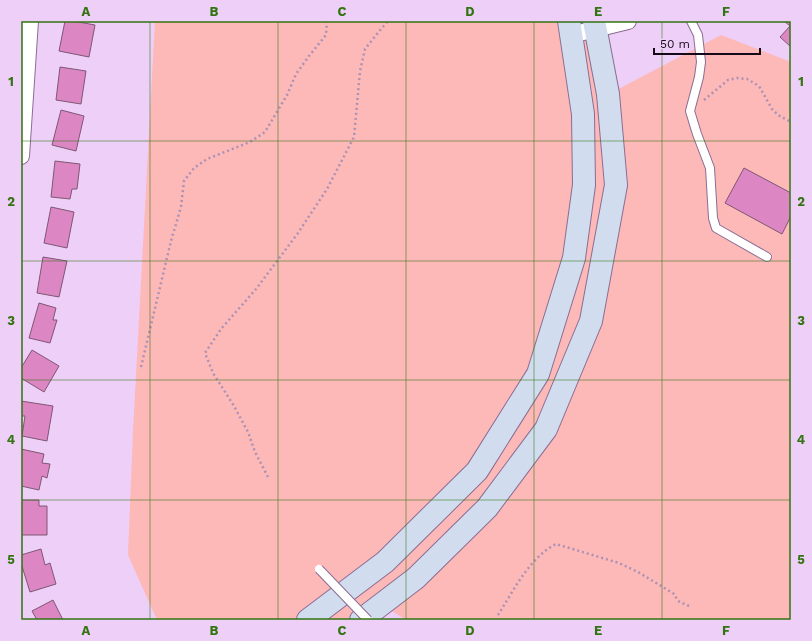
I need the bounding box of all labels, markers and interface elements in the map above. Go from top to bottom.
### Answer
text: A [82,4,91,19]
text: B [210,4,219,19]
text: C [338,4,347,19]
text: D [465,4,475,19]
text: E [594,4,602,19]
text: F [722,4,730,19]
scale bar [654,30,760,56]
text: 50 m [660,37,690,51]
text: 1 [8,74,14,89]
text: 1 [798,74,804,89]
text: 2 [7,194,15,209]
text: 2 [797,194,805,209]
text: 3 [7,313,15,328]
text: 3 [797,313,805,328]
text: 4 [7,432,16,447]
text: 4 [797,432,806,447]
text: 5 [7,552,15,567]
text: 5 [797,552,805,567]
text: A [82,623,91,638]
text: B [210,623,219,638]
text: C [338,623,347,638]
text: D [465,623,475,638]
text: E [594,623,602,638]
text: F [722,623,730,638]

